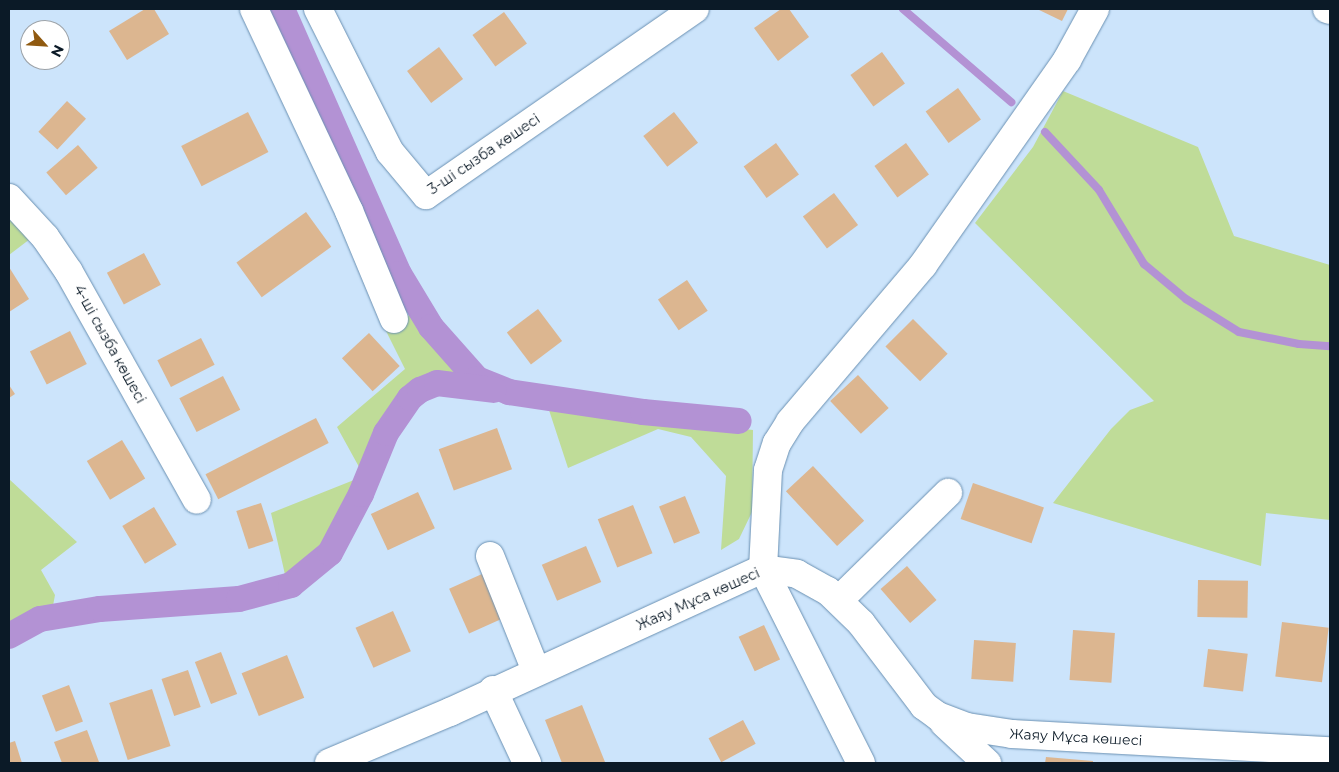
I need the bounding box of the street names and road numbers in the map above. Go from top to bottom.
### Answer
street label: 3-ші сызба көшесі [425,110,543,198]
street label: 4-ші сызба көшесі [70,282,150,406]
street label: Жаяу Мұса көшесі [634,564,762,634]
street label: Жаяу Мұса көшесі [1009,725,1143,749]

